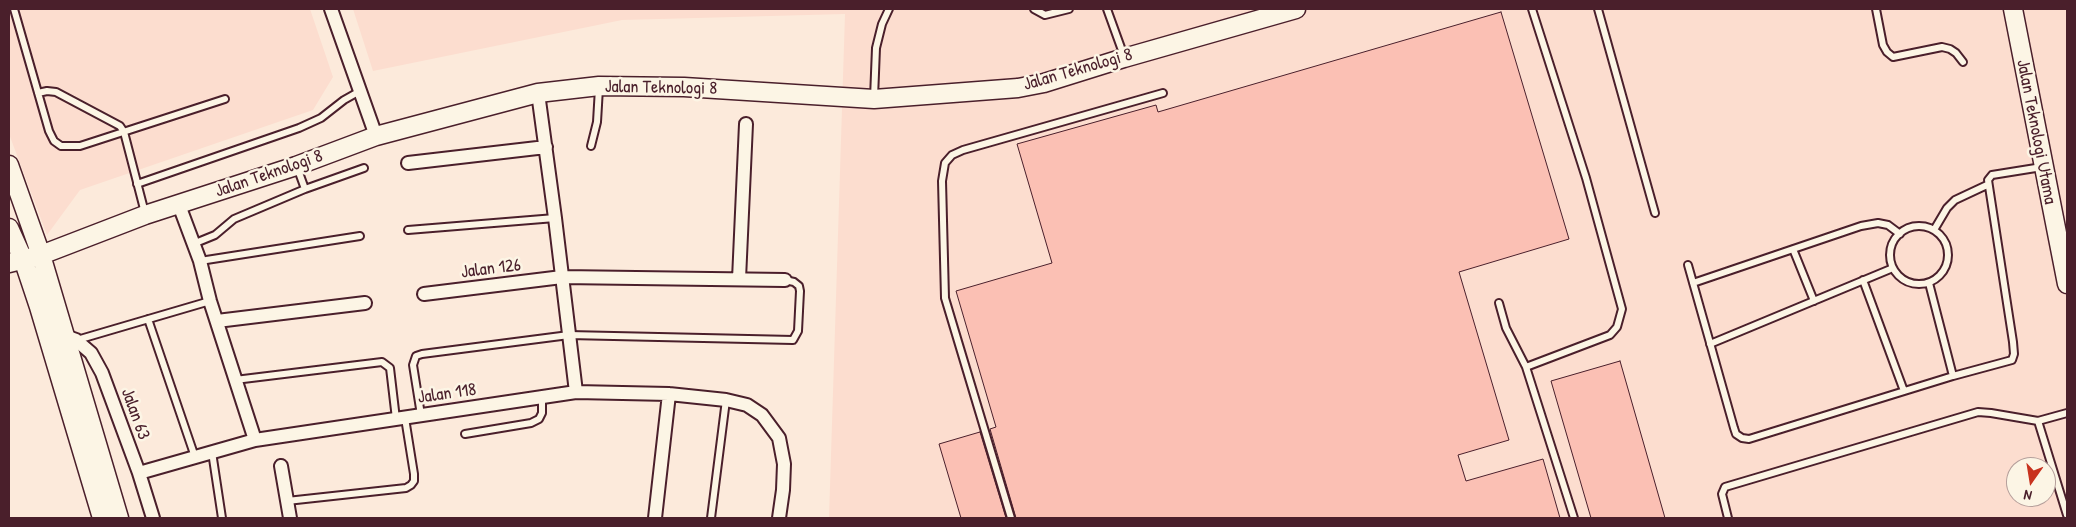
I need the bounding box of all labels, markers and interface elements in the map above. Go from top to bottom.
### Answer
street label: Jalan Teknologi 8 [1021,44,1135,96]
street label: Jalan Teknologi Utama [2011,58,2061,206]
street label: Jalan Teknologi 8 [605,76,717,100]
street label: Jalan Teknologi 8 [212,146,326,202]
street label: Jalan 126 [460,255,522,283]
street label: Jalan 118 [416,379,478,409]
street label: Jalan 63 [116,385,154,443]
north arrow [2006,457,2056,507]
text: N [2022,486,2034,506]

